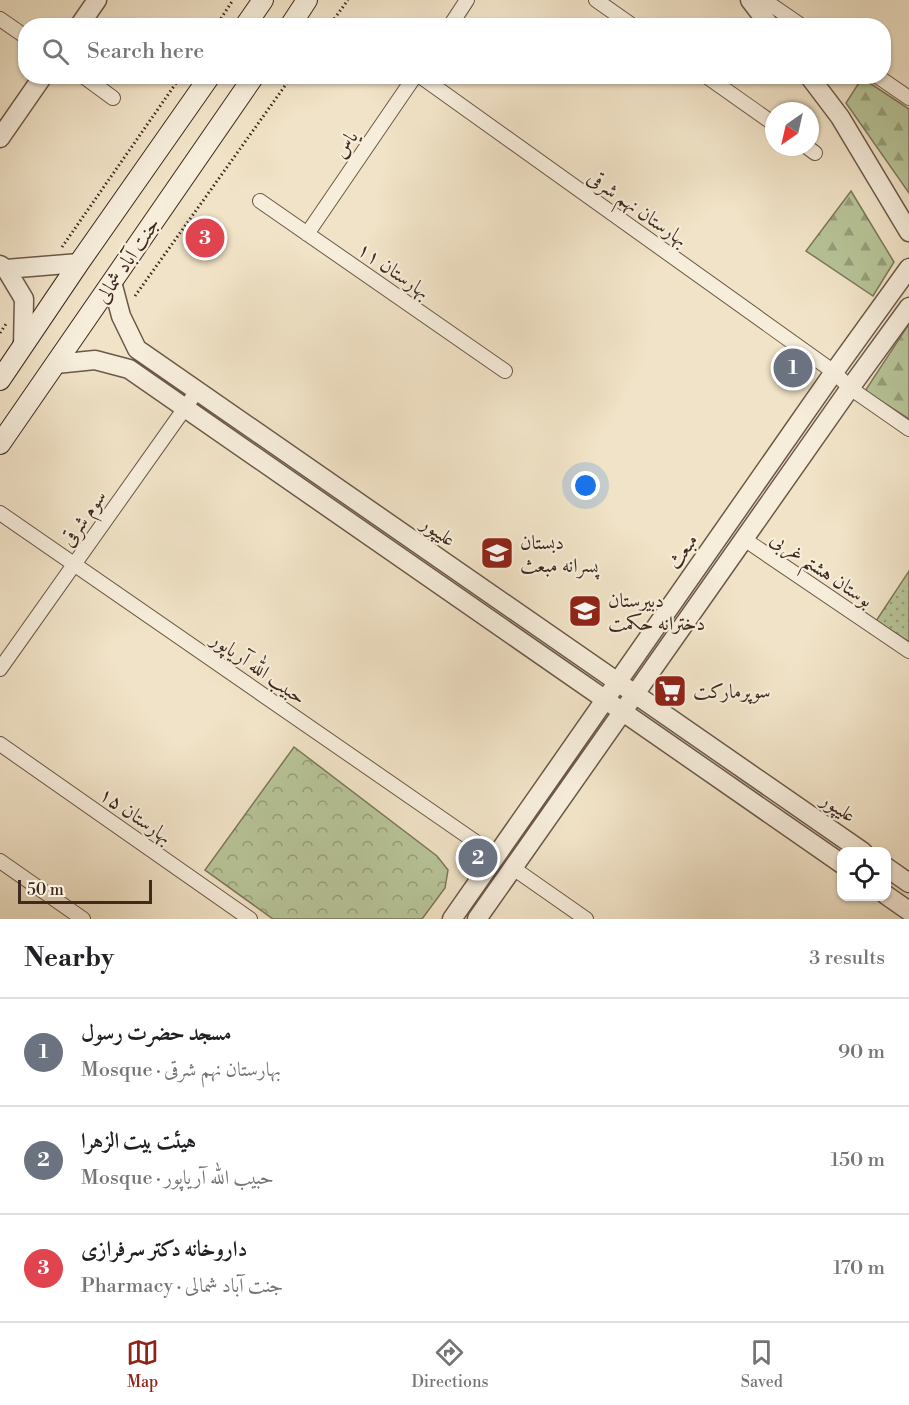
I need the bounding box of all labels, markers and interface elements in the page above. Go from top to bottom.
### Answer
search box [18,18,891,84]
icon: search [39,35,72,68]
text: Search here [87,38,204,65]
north arrow [765,102,819,156]
street label: یاس [328,125,365,164]
street label: بهارستان نهم شرقی [579,165,692,257]
street label: جنت آباد شمالی [90,212,166,309]
pin: 3 [186,216,224,260]
street label: بهارستان ۱۱ [352,237,434,305]
pin: 1 [774,346,812,391]
your location [571,471,600,500]
street label: سوم شرقی [56,486,116,554]
street label: علیپور [414,510,460,553]
street label: بوستان هشتم غربی [762,527,877,619]
street label: مبعث [662,529,704,574]
place label: دبستان پسرانه مبعث [520,531,600,580]
school or university icon: دبستان پسرانه مبعث [479,535,515,571]
place label: دبیرستان دخترانه حکمت [608,589,705,637]
school or university icon: دبیرستان دخترانه حکمت [567,593,603,629]
street label: حبیب الله آریاپور [204,623,313,712]
supermarket icon: سوپرمارکت [652,673,688,709]
place label: سوپرمارکت [693,680,771,705]
street label: بهارستان ۱۵ [94,782,176,850]
street label: علیپور [814,787,860,829]
pin: 2 [458,836,498,880]
map controls [837,847,891,901]
button: locate [837,847,891,901]
scale bar [18,877,152,904]
text: 50 m [27,880,64,900]
text: Nearby [24,942,114,974]
text: 3 results [809,946,885,971]
text: مسجد حضرت رسول [81,1020,232,1047]
text: 1 [39,1040,48,1065]
text: 90 m [838,1040,885,1065]
text: Mosque · بهارستان نهم شرقی [81,1058,281,1083]
text: هیئت بیت الزهرا [81,1128,196,1155]
text: 2 [37,1148,50,1173]
text: 150 m [830,1148,885,1173]
text: Mosque · حبیب الله آریاپور [81,1166,274,1191]
text: داروخانه دکتر سرفرازی [81,1236,248,1263]
text: 3 [37,1256,50,1281]
text: 170 m [833,1256,885,1281]
text: Pharmacy · جنت آباد شمالی [81,1274,283,1299]
tab: Map [126,1336,159,1392]
tab: Directions [411,1336,489,1392]
tab: Saved [741,1336,783,1392]

